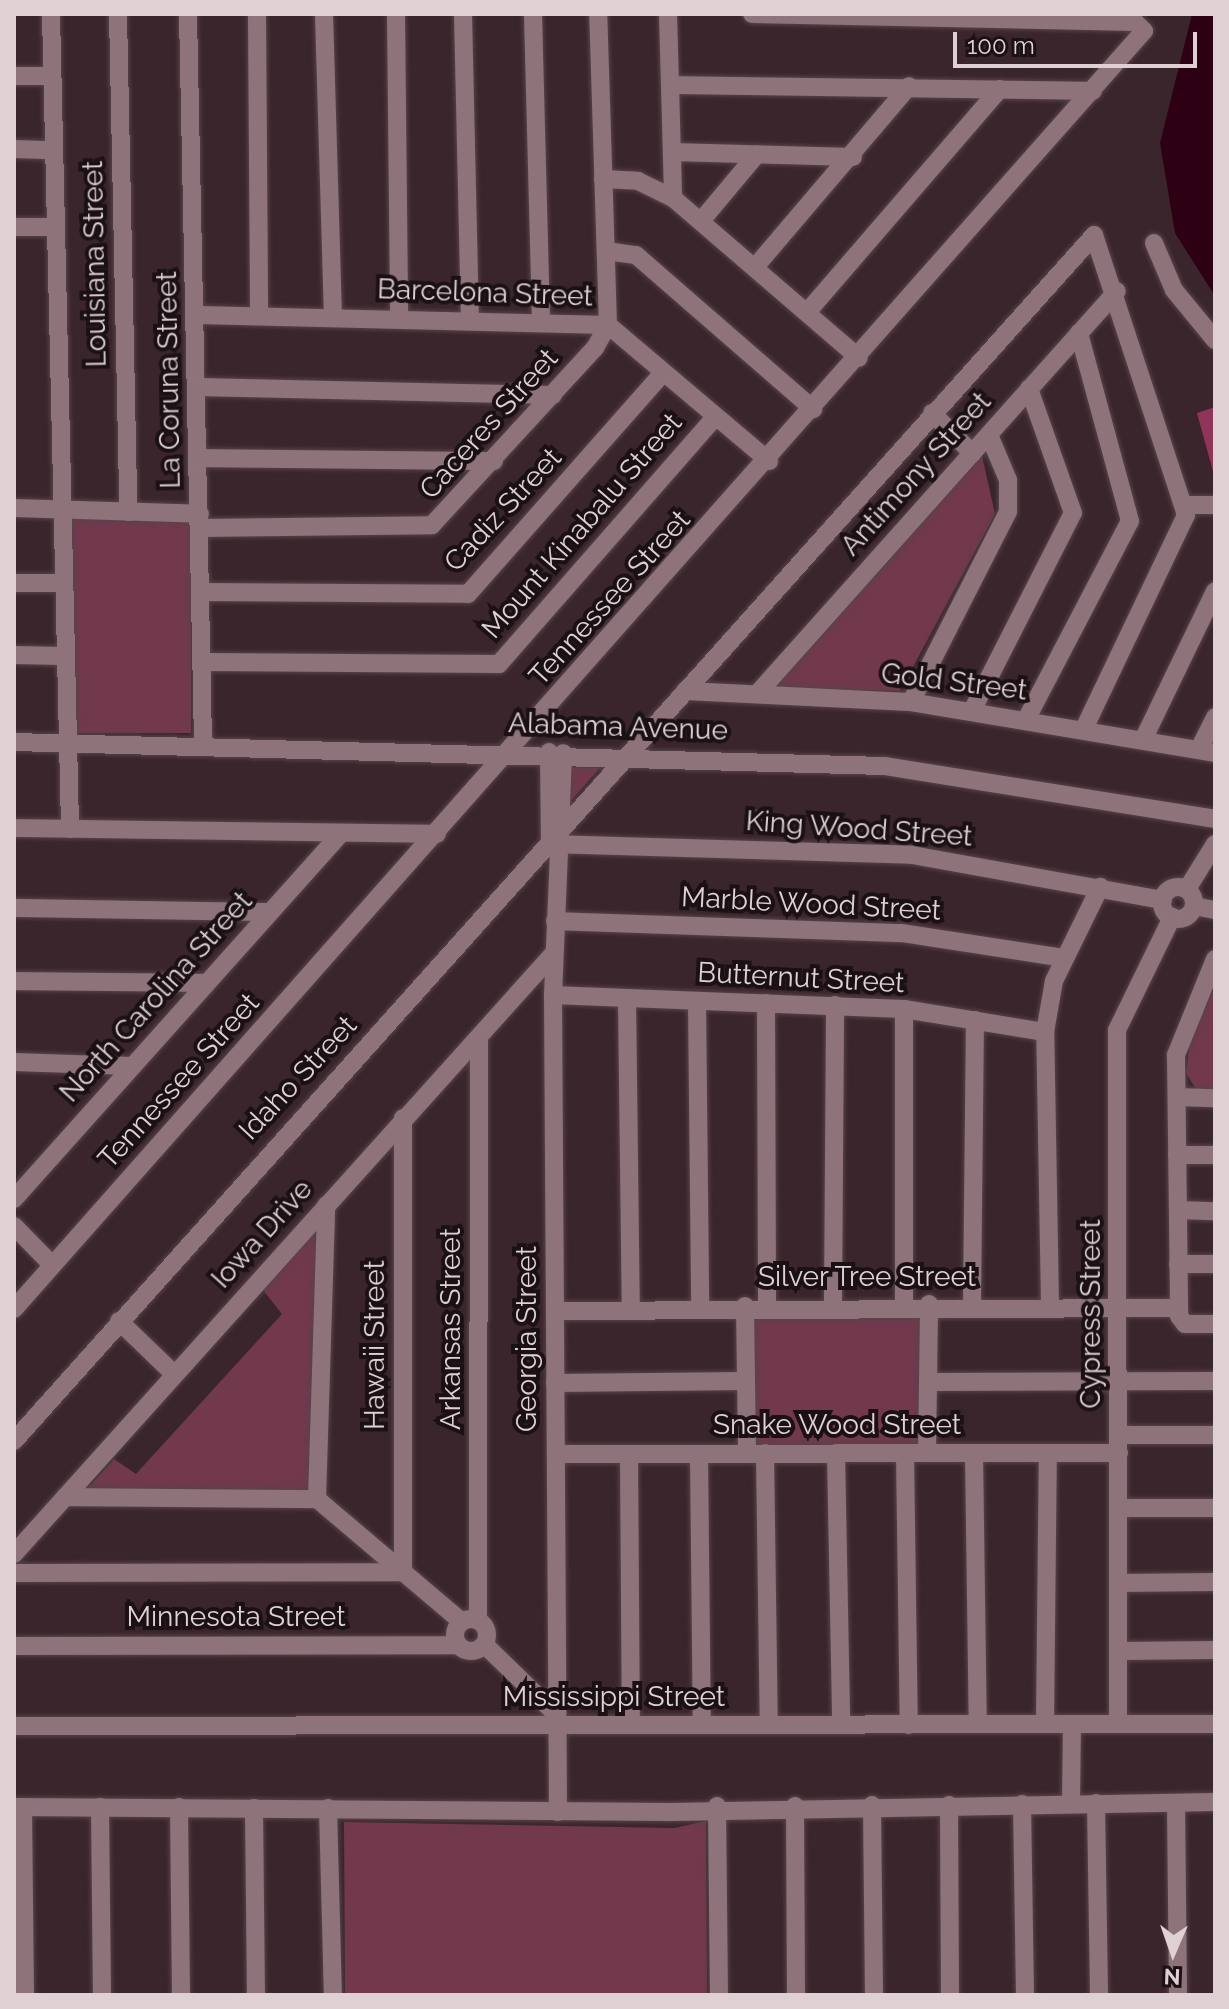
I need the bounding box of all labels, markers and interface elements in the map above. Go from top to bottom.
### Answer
scale bar [957,16,1201,66]
text: 100 m [967,31,1035,60]
street label: Louisiana Street [76,160,114,368]
street label: La Coruna Street [150,271,188,489]
street label: Barcelona Street [377,272,593,314]
street label: Caceres Street [413,342,565,506]
street label: Antimony Street [834,385,998,563]
street label: Mount Kinabalu Street [475,406,689,646]
street label: Cadiz Street [437,441,569,579]
street label: Tennessee Street [523,503,697,693]
street label: Gold Street [879,656,1029,708]
street label: Alabama Avenue [507,706,729,748]
street label: King Wood Street [744,804,974,854]
street label: Marble Wood Street [680,880,942,928]
street label: North Carolina Street [53,885,259,1109]
street label: Butternut Street [697,956,905,1000]
street label: Tennessee Street [92,986,266,1176]
street label: Idaho Street [232,1009,364,1147]
street label: Iowa Drive [205,1173,319,1295]
street label: Cypress Street [1074,1219,1108,1409]
street label: Arkansas Street [434,1228,468,1430]
street label: Georgia Street [510,1246,544,1432]
street label: Hawaii Street [358,1260,392,1430]
street label: Silver Tree Street [757,1260,977,1294]
street label: Snake Wood Street [712,1408,962,1442]
street label: Minnesota Street [126,1600,346,1634]
street label: Mississippi Street [503,1680,725,1714]
north arrow [1133,1913,1213,1993]
text: N [1163,1964,1181,1990]

